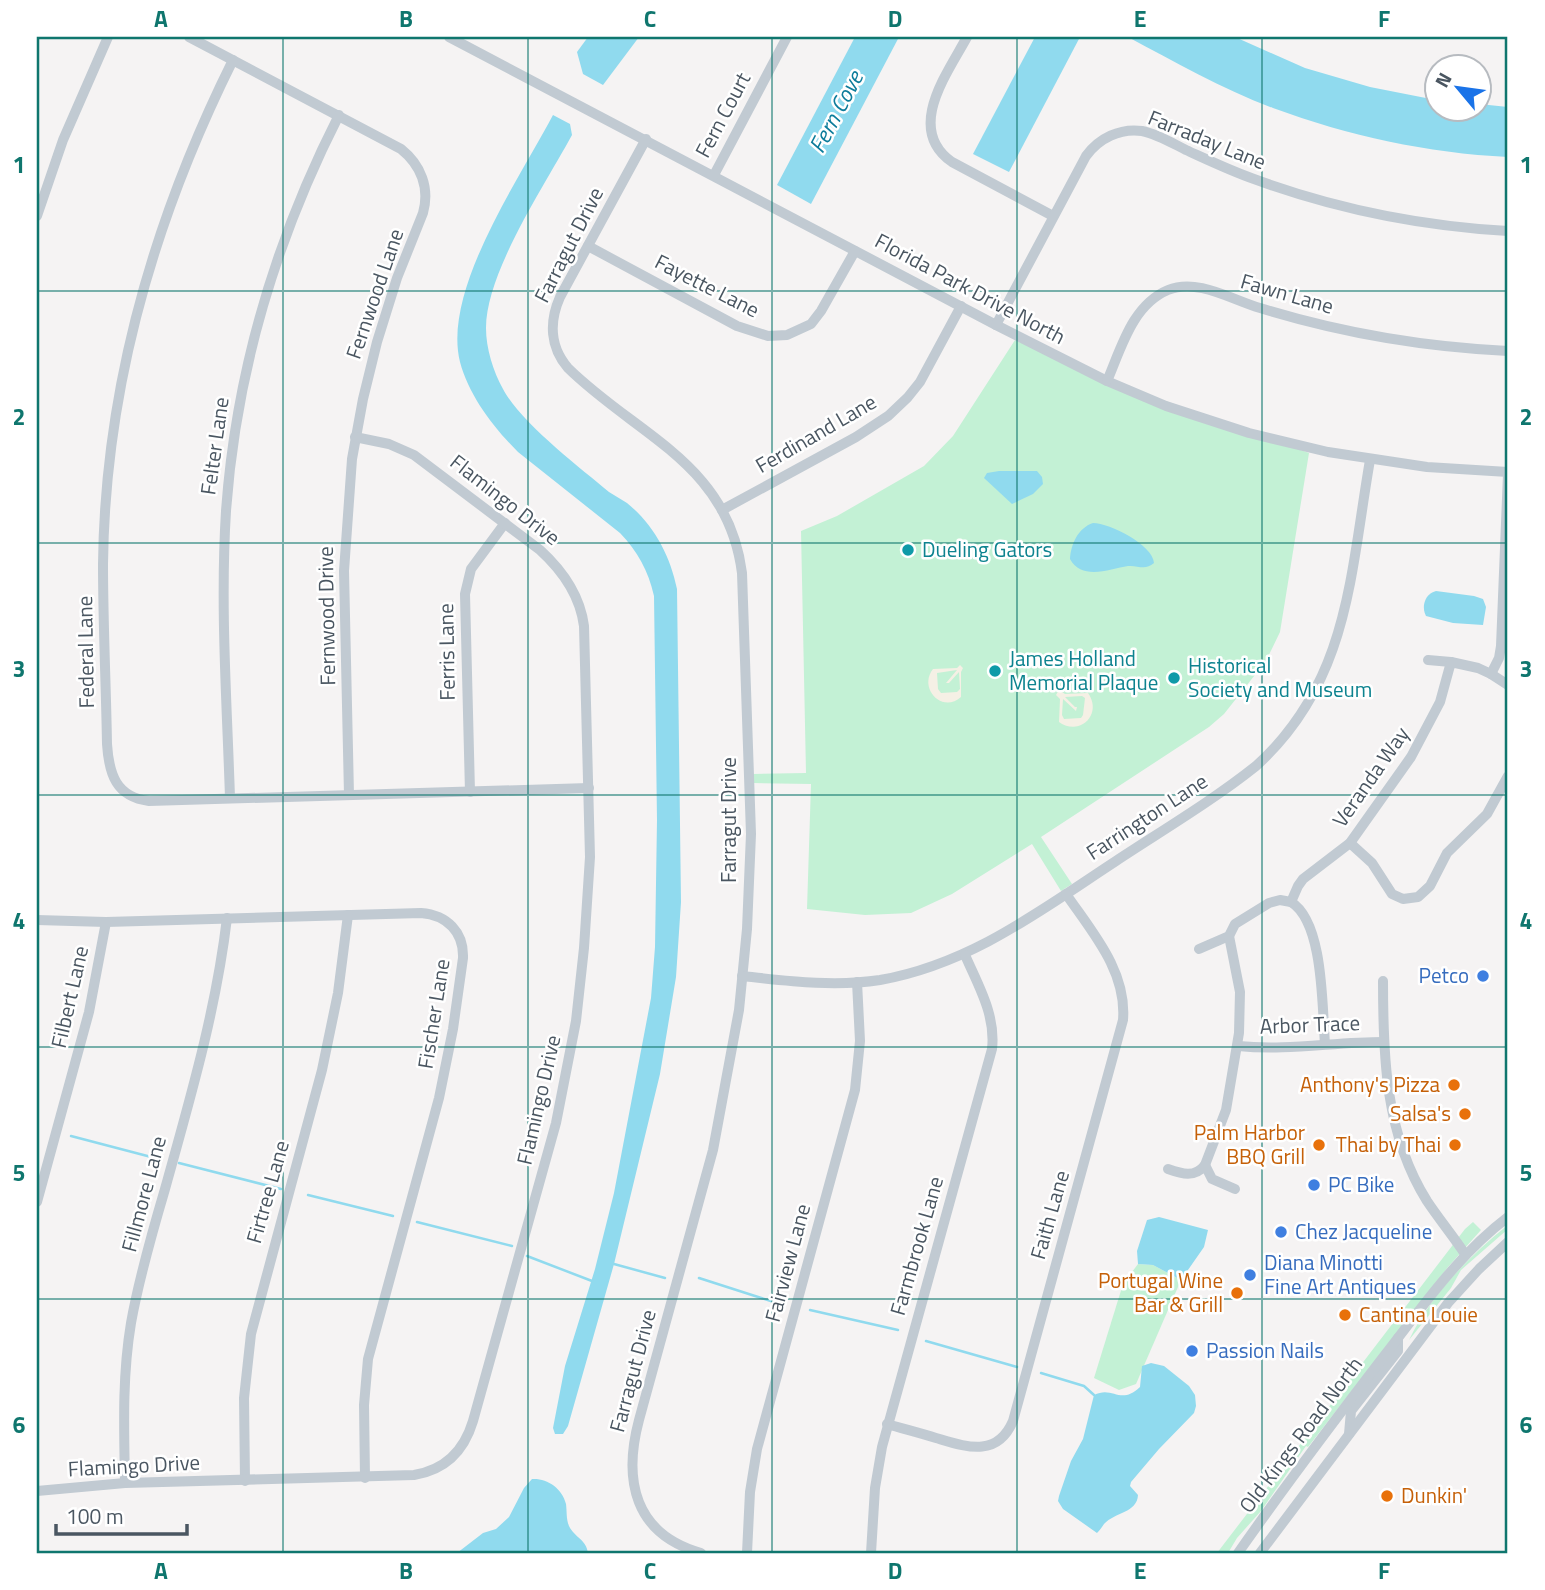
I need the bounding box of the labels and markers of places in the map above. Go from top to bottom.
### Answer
place label: Dueling Gators [922,533,1052,565]
marker: Dueling Gators [900,542,916,558]
place label: James Holland Memorial Plaque [1009,642,1158,698]
place label: Historical Society and Museum [1188,649,1372,705]
marker: James Holland Memorial Plaque [987,663,1003,679]
marker: Historical Society and Museum [1166,670,1182,686]
place label: Petco [1419,959,1469,991]
marker: Petco [1475,968,1491,984]
place label: Anthony's Pizza [1300,1068,1440,1100]
marker: Anthony's Pizza [1446,1077,1462,1093]
place label: Salsa's [1390,1097,1451,1129]
marker: Salsa's [1457,1106,1473,1122]
place label: Palm Harbor BBQ Grill [1194,1116,1305,1172]
place label: Thai by Thai [1336,1128,1441,1160]
marker: Palm Harbor BBQ Grill [1311,1137,1327,1153]
marker: Thai by Thai [1447,1137,1463,1153]
place label: PC Bike [1328,1168,1394,1200]
marker: PC Bike [1306,1177,1322,1193]
place label: Chez Jacqueline [1295,1215,1432,1247]
marker: Chez Jacqueline [1273,1224,1289,1240]
place label: Diana Minotti Fine Art Antiques [1264,1246,1416,1302]
place label: Portugal Wine Bar & Grill [1098,1264,1223,1320]
marker: Diana Minotti Fine Art Antiques [1242,1267,1258,1283]
marker: Portugal Wine Bar & Grill [1229,1285,1245,1301]
place label: Cantina Louie [1359,1298,1478,1330]
marker: Cantina Louie [1337,1307,1353,1323]
place label: Passion Nails [1206,1334,1324,1366]
marker: Passion Nails [1184,1343,1200,1359]
place label: Dunkin' [1401,1479,1467,1511]
marker: Dunkin' [1379,1488,1395,1504]

